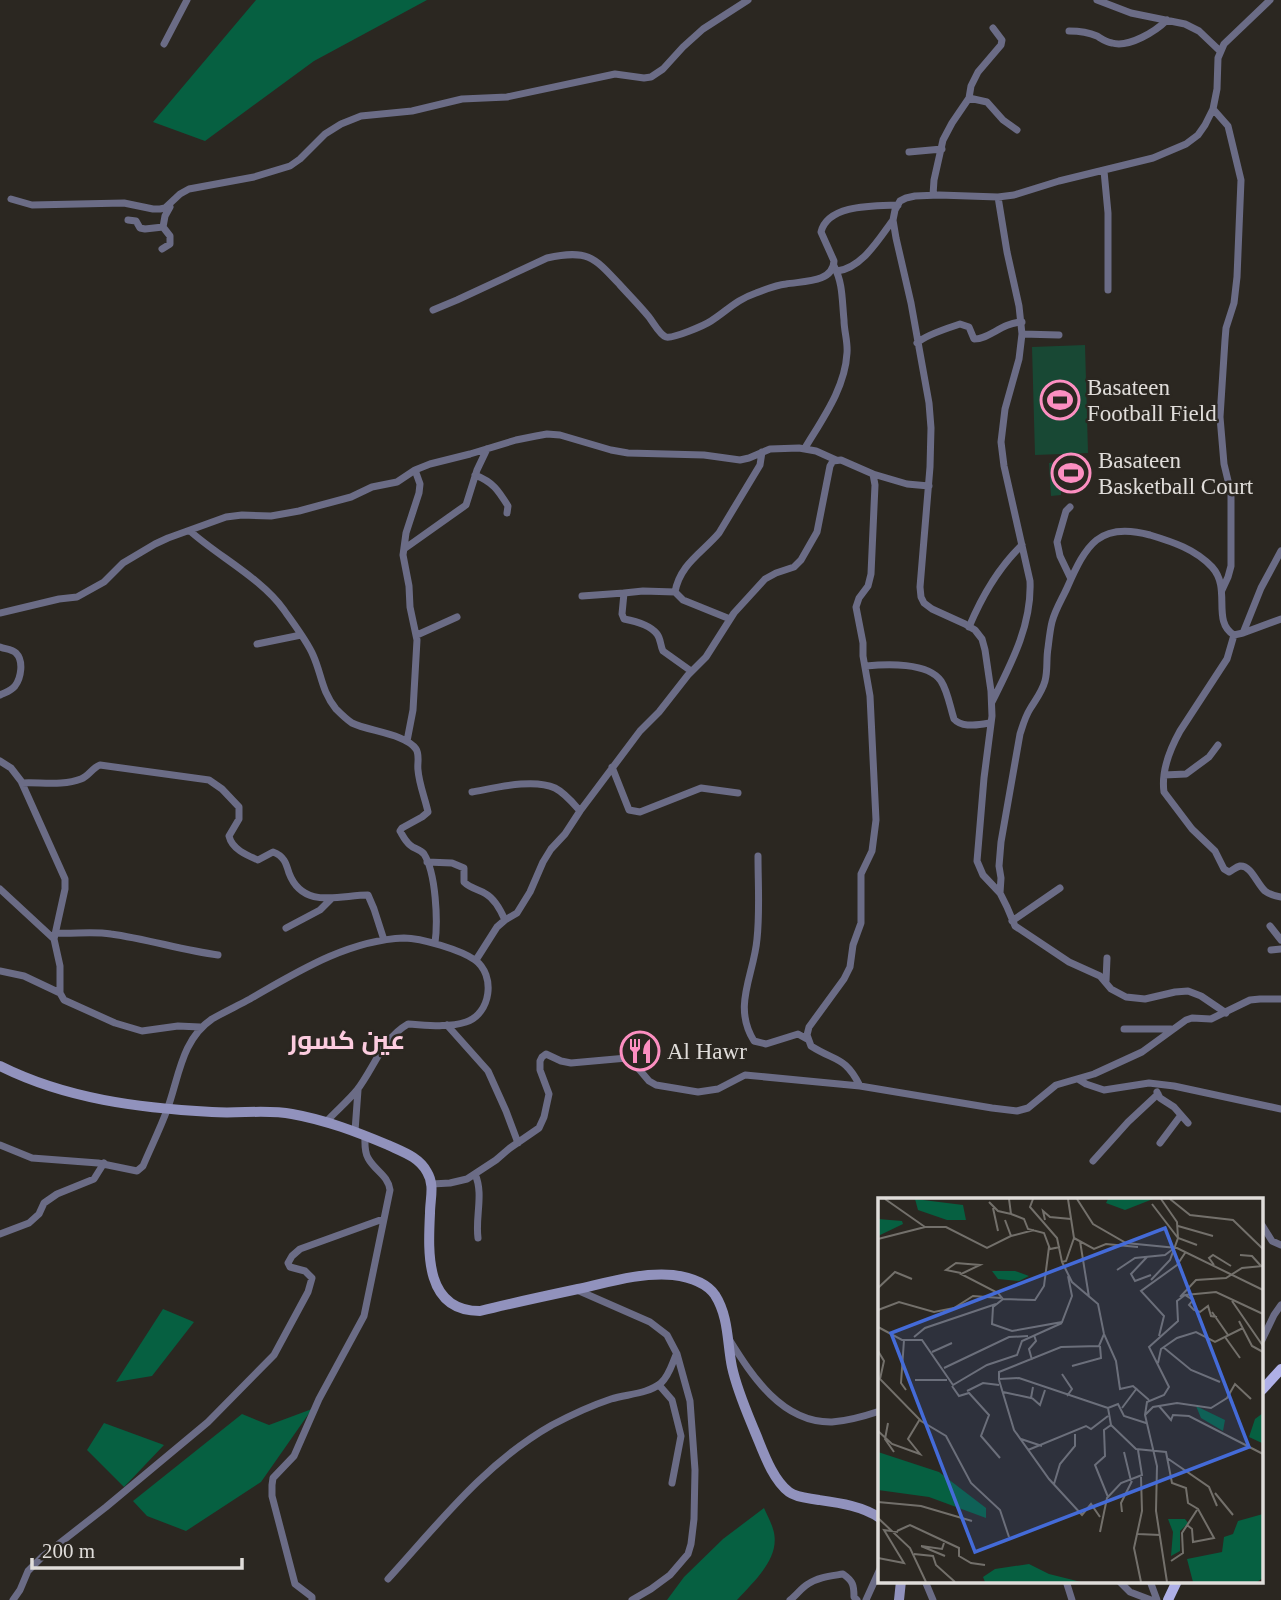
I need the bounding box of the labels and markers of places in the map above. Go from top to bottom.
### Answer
place label: Basateen Football Field [1087,375,1217,426]
sports icon: Basateen Football Field [1039,379,1081,421]
place label: Basateen Basketball Court [1098,448,1254,499]
sports icon: Basateen Basketball Court [1050,452,1092,494]
restaurant icon: Al Hawr [619,1030,661,1072]
place label: Al Hawr [667,1039,747,1064]

